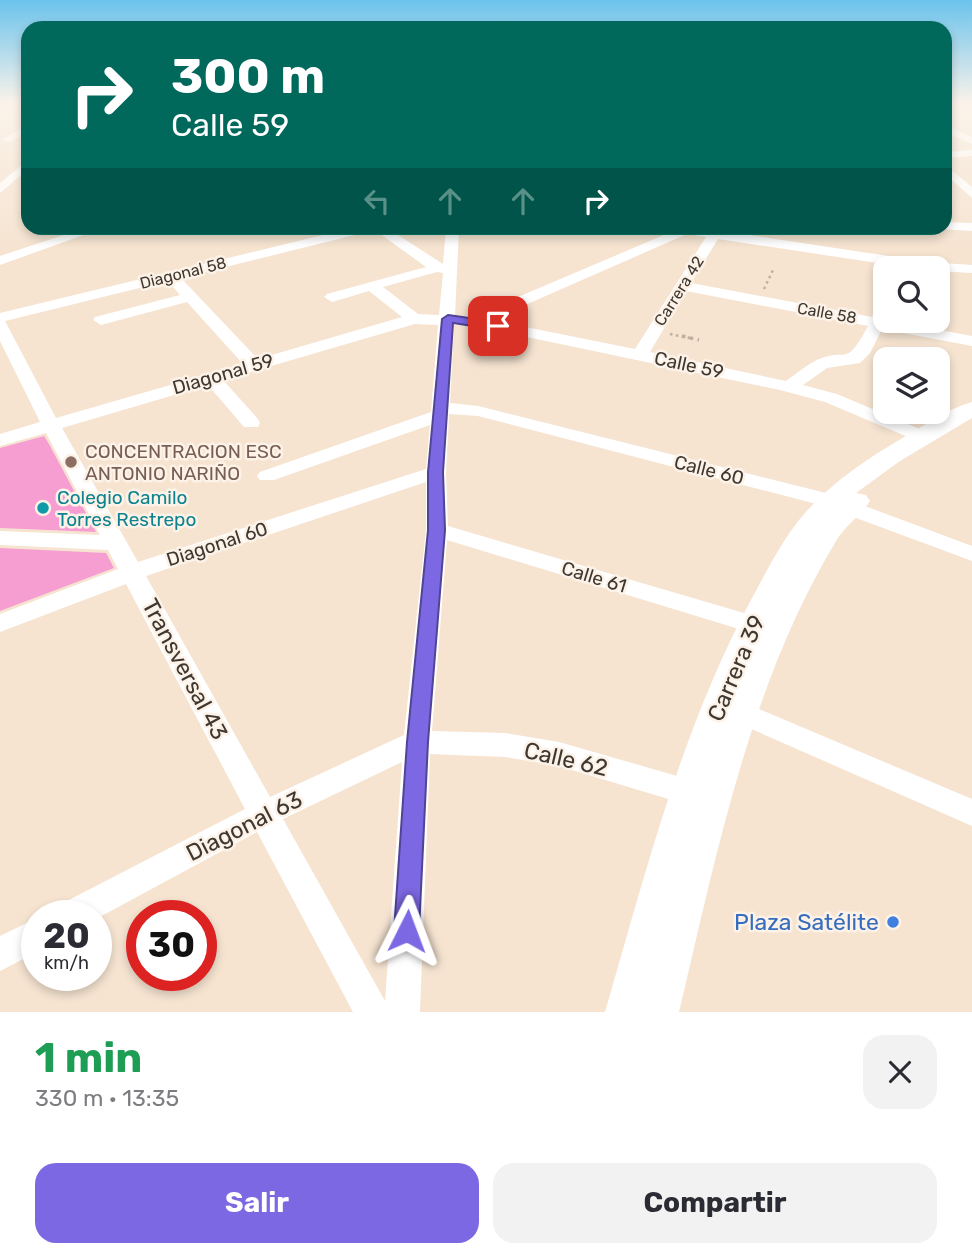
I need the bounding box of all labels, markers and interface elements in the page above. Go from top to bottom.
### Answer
text: 300 m [171,47,325,105]
icon: right [56,49,147,140]
text: Calle 59 [171,106,289,144]
icon: left [358,182,396,220]
icon: ahead [431,182,469,220]
icon: ahead [504,182,542,220]
icon: right [577,182,615,220]
street label: Diagonal 58 [138,253,228,293]
street label: Carrera 42 [650,253,708,329]
map controls [873,256,950,424]
button: search [873,256,950,333]
pin [468,296,528,356]
street label: Calle 58 [796,298,858,328]
icon: arrive [479,307,517,345]
street label: Calle 59 [652,346,726,384]
button: layers [873,347,950,424]
street label: Diagonal 59 [170,349,276,399]
place label: CONCENTRACION ESC ANTONIO NARIÑO [85,440,282,485]
street label: Calle 60 [672,450,746,490]
marker: CONCENTRACION ESC ANTONIO NARIÑO [63,454,79,470]
place label: Colegio Camilo Torres Restrepo [57,486,196,531]
marker: Colegio Camilo Torres Restrepo [35,500,51,516]
street label: Diagonal 60 [163,517,271,571]
street label: Calle 61 [559,556,629,598]
street label: Transversal 43 [136,594,234,744]
street label: Carrera 39 [701,611,771,725]
street label: Calle 62 [521,736,611,782]
street label: Diagonal 63 [181,785,307,867]
position arrow [370,894,444,968]
speed limit sign: 30 [126,900,217,991]
place label: Plaza Satélite [734,908,879,936]
marker: Plaza Satélite [885,914,901,930]
text: 20 [43,915,90,957]
text: km/h [44,952,89,974]
text: 1 min [35,1033,142,1083]
button: close [863,1035,937,1109]
text: 330 m · 13:35 [35,1084,179,1112]
button: Salir [35,1163,479,1243]
button: Compartir [493,1163,937,1243]

